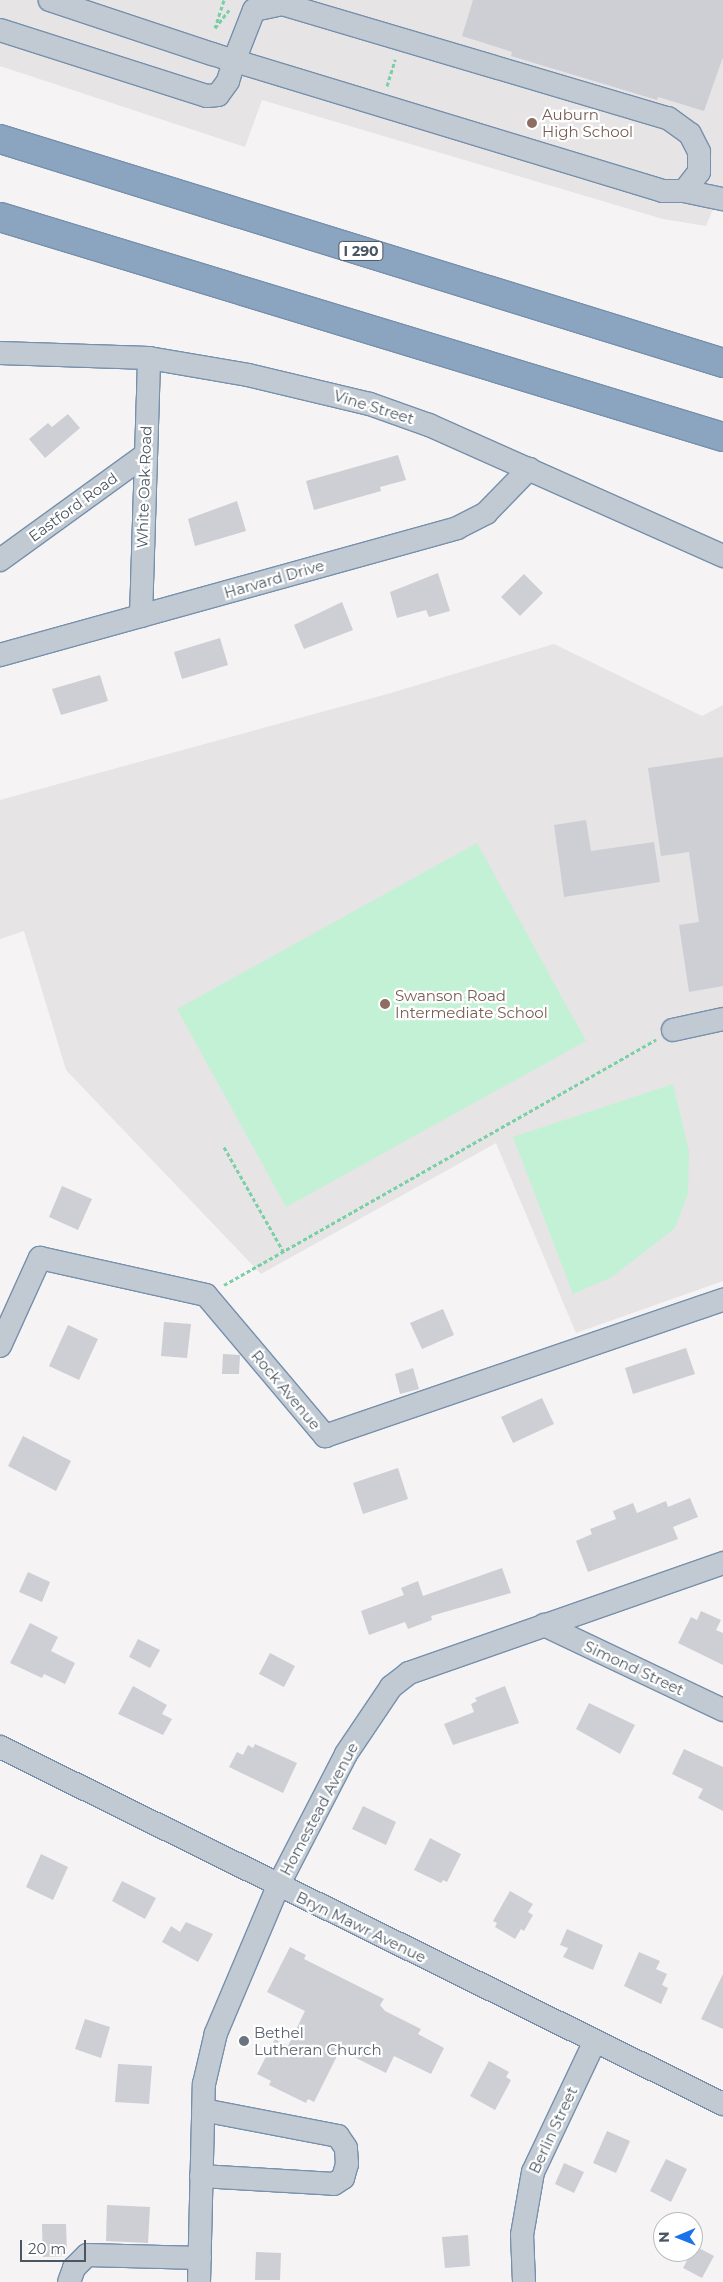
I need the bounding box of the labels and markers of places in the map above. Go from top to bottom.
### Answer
place label: Auburn High School [542,105,633,140]
marker: Auburn High School [526,117,538,129]
place label: Swanson Road Intermediate School [395,986,548,1021]
marker: Swanson Road Intermediate School [379,998,391,1010]
place label: Bethel Lutheran Church [254,2023,382,2058]
marker: Bethel Lutheran Church [238,2035,250,2047]

